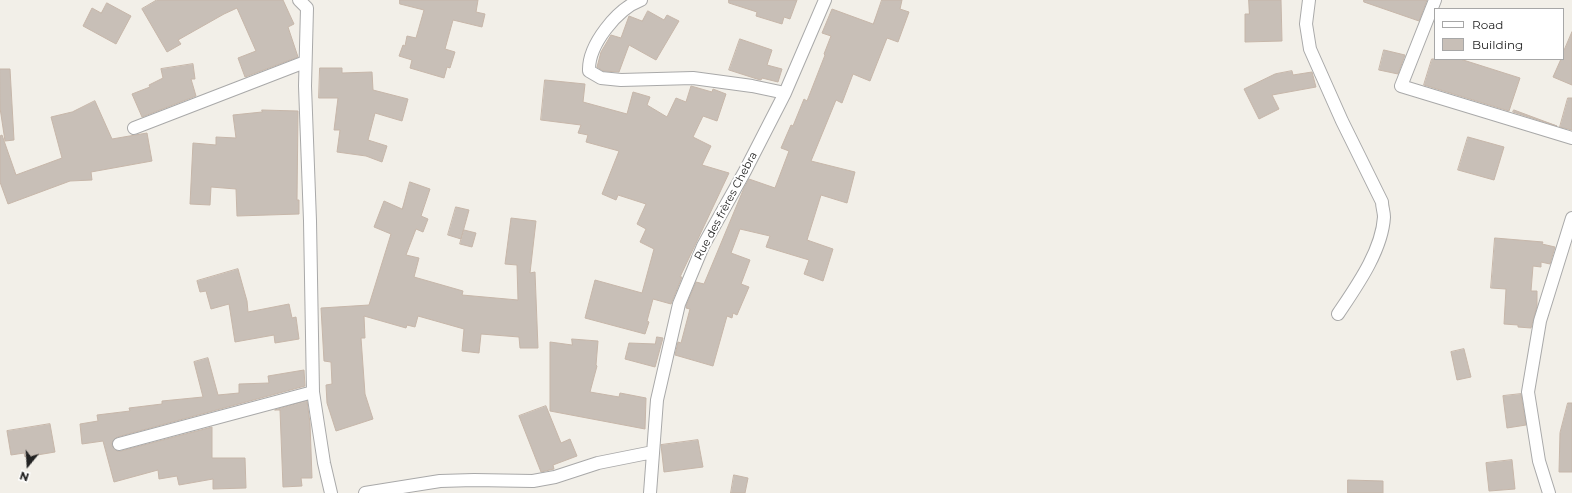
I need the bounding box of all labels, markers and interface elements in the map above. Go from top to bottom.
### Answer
legend [1434,8,1564,60]
text: Road [1472,17,1503,32]
text: Building [1472,37,1523,52]
street label: Rue des frères Chebra [692,150,760,262]
north arrow [8,445,48,485]
text: N [18,468,31,484]

